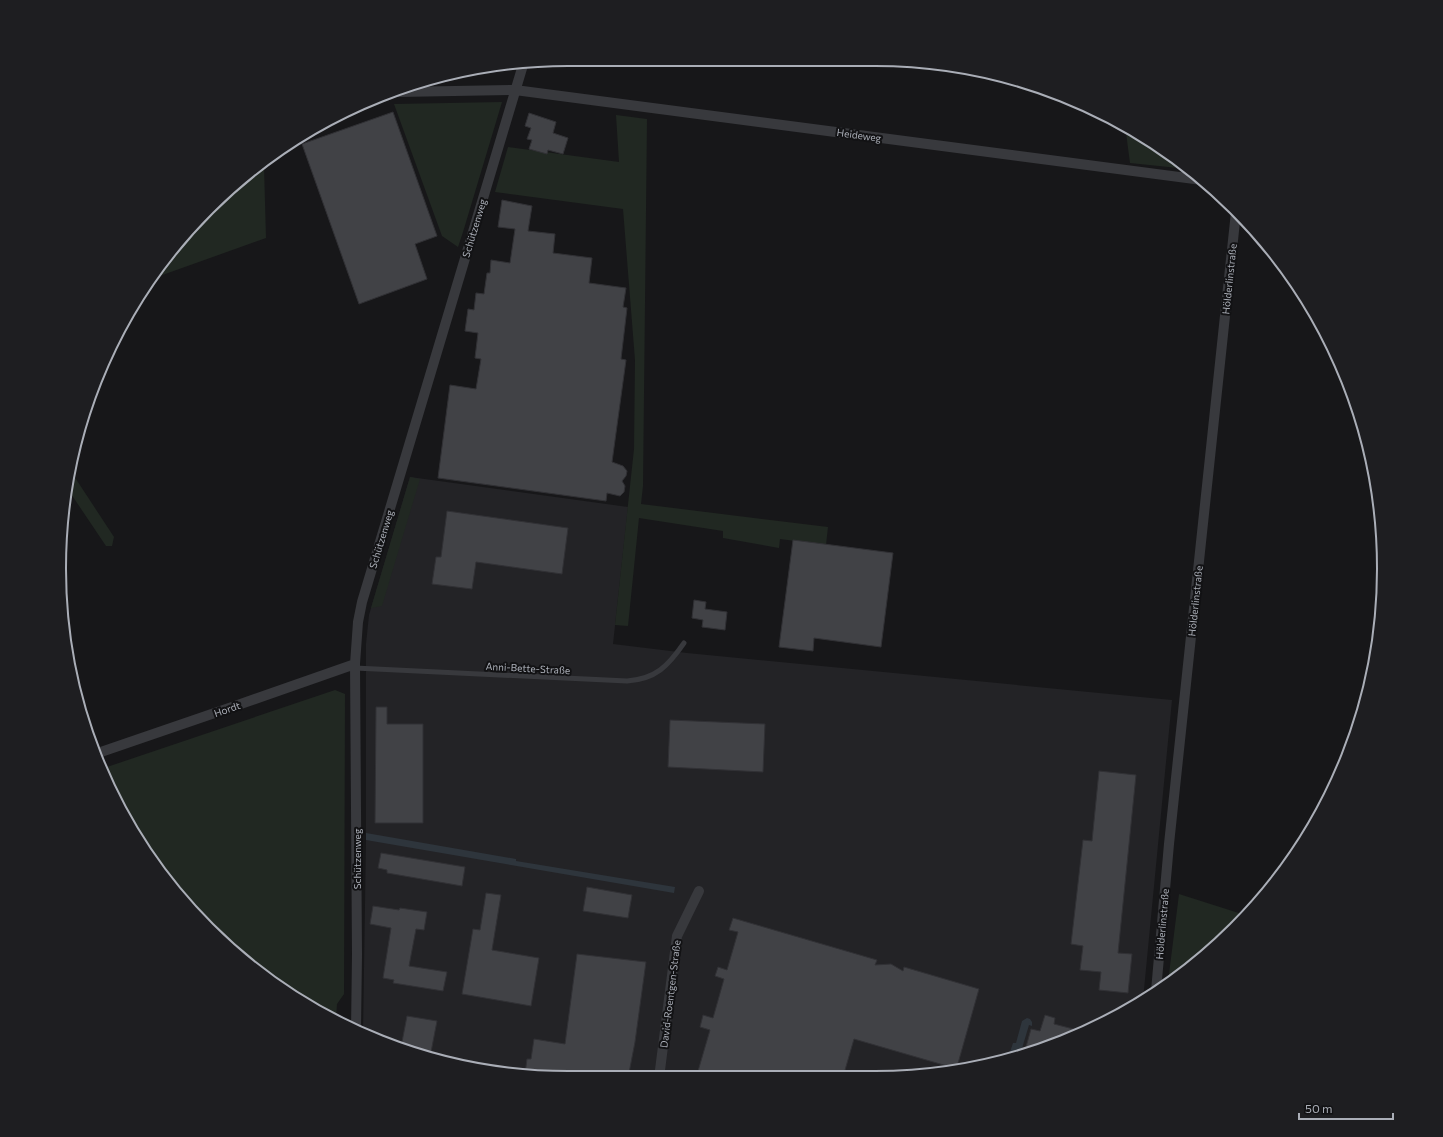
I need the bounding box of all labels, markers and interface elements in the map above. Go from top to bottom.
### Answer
street label: Heideweg [836,126,883,144]
street label: Schützenweg [459,197,489,259]
street label: Hölderlinstraße [1219,243,1239,315]
street label: Schützenweg [366,508,396,570]
street label: Hölderlinstraße [1185,565,1205,637]
street label: Anni-Bette-Straße [485,660,571,676]
street label: Hordt [212,699,242,719]
street label: Schützenweg [351,828,363,889]
street label: Hölderlinstraße [1153,888,1171,960]
street label: David-Roentgen-Straße [657,939,683,1049]
scale bar [1299,1095,1393,1121]
text: 50 m [1305,1101,1333,1115]

